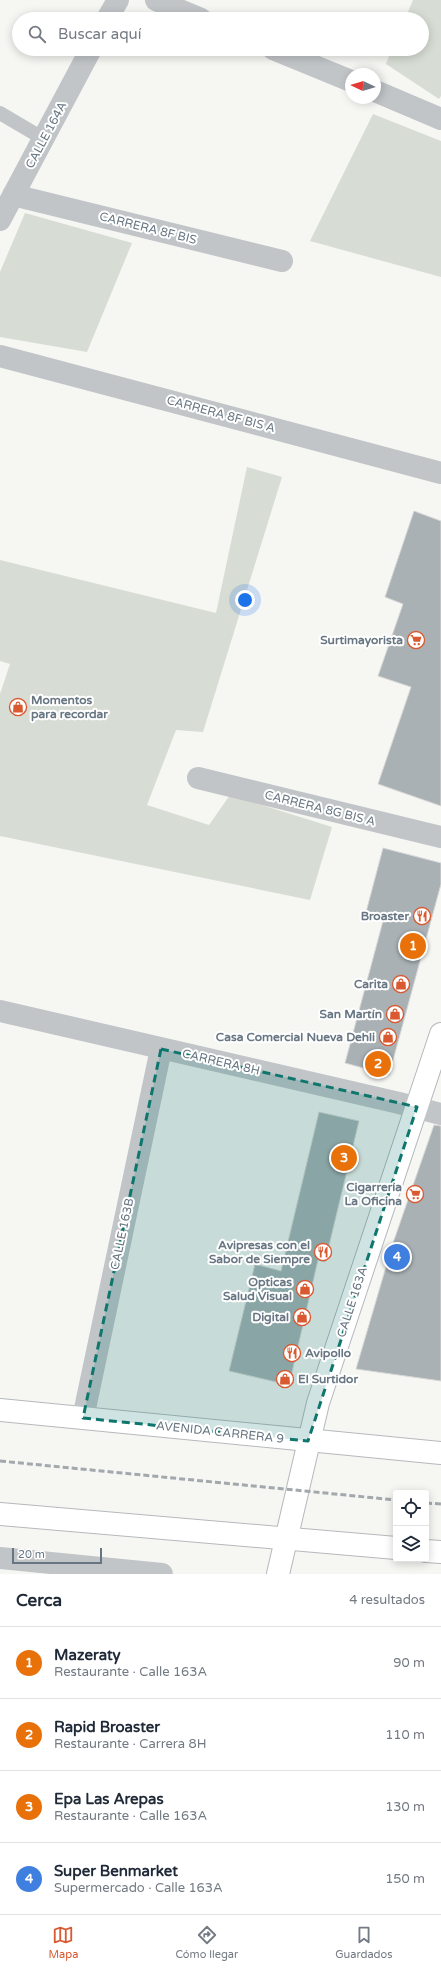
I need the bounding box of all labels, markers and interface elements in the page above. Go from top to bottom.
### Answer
search box [12,12,429,56]
icon: search [26,23,48,45]
text: Buscar aquí [58,25,141,43]
north arrow [345,68,381,104]
street label: CALLE 164A [23,99,69,171]
street label: CARRERA 8F BIS [98,209,198,247]
street label: CARRERA 8F BIS A [165,393,277,435]
your location [235,590,255,610]
supermarket icon: Surtimayorista [406,630,426,650]
place label: Surtimayorista [320,633,403,648]
place label: Momentos para recordar [31,693,108,722]
shop icon: Momentos para recordar [8,697,28,717]
street label: CARRERA 8G BIS A [263,787,377,829]
restaurant icon: Broaster [412,906,432,926]
place label: Broaster [361,909,409,923]
pin: 1 [400,931,426,961]
shop icon: Carita [391,974,411,994]
place label: Carita [354,977,388,991]
shop icon: San Martín [385,1004,405,1024]
place label: San Martín [320,1007,382,1021]
shop icon: Casa Comercial Nueva Dehli [378,1027,398,1047]
place label: Casa Comercial Nueva Dehli [216,1030,375,1044]
street label: CARRERA 8H [181,1046,261,1078]
pin: 2 [365,1049,391,1079]
pin: 3 [331,1143,357,1173]
place label: Cigarrería La Oficina [344,1180,402,1208]
supermarket icon: Cigarrería La Oficina [405,1184,425,1204]
street label: CALLE 163B [108,1197,136,1271]
place label: Avipresas con el Sabor de Siempre [209,1238,310,1267]
restaurant icon: Avipresas con el Sabor de Siempre [313,1242,333,1262]
pin: 4 [384,1242,410,1272]
street label: CALLE 163A [334,1265,370,1339]
place label: Opticas Salud Visual [223,1275,292,1303]
shop icon: Opticas Salud Visual [295,1279,315,1299]
shop icon: Digital [292,1307,312,1327]
place label: Digital [252,1310,289,1325]
restaurant icon: Avipollo [282,1343,302,1363]
place label: Avipollo [305,1346,351,1361]
shop icon: El Surtidor [275,1369,295,1389]
place label: El Surtidor [298,1372,358,1386]
street label: AVENIDA CARRERA 9 [155,1418,285,1446]
map controls [393,1490,429,1562]
button: locate [393,1490,429,1526]
button: layers [393,1526,429,1562]
scale bar [12,1546,102,1565]
text: 20 m [18,1548,45,1561]
text: Cerca [16,1590,62,1611]
text: 4 resultados [349,1592,425,1608]
text: Mazeraty [54,1646,121,1664]
text: 1 [25,1655,33,1671]
text: 90 m [393,1655,425,1671]
text: Restaurante · Calle 163A [54,1664,207,1680]
text: Rapid Broaster [54,1718,160,1736]
text: 2 [25,1727,33,1743]
text: 110 m [385,1727,425,1743]
text: Restaurante · Carrera 8H [54,1736,206,1752]
text: Epa Las Arepas [54,1790,164,1808]
text: 3 [25,1799,33,1815]
text: 130 m [385,1799,425,1815]
text: Restaurante · Calle 163A [54,1808,207,1824]
text: Super Benmarket [54,1862,178,1880]
text: 4 [25,1871,33,1887]
text: 150 m [385,1871,425,1887]
text: Supermercado · Calle 163A [54,1880,223,1896]
tab: Mapa [48,1924,78,1961]
tab: Cómo llegar [175,1924,238,1961]
tab: Guardados [335,1924,393,1961]

